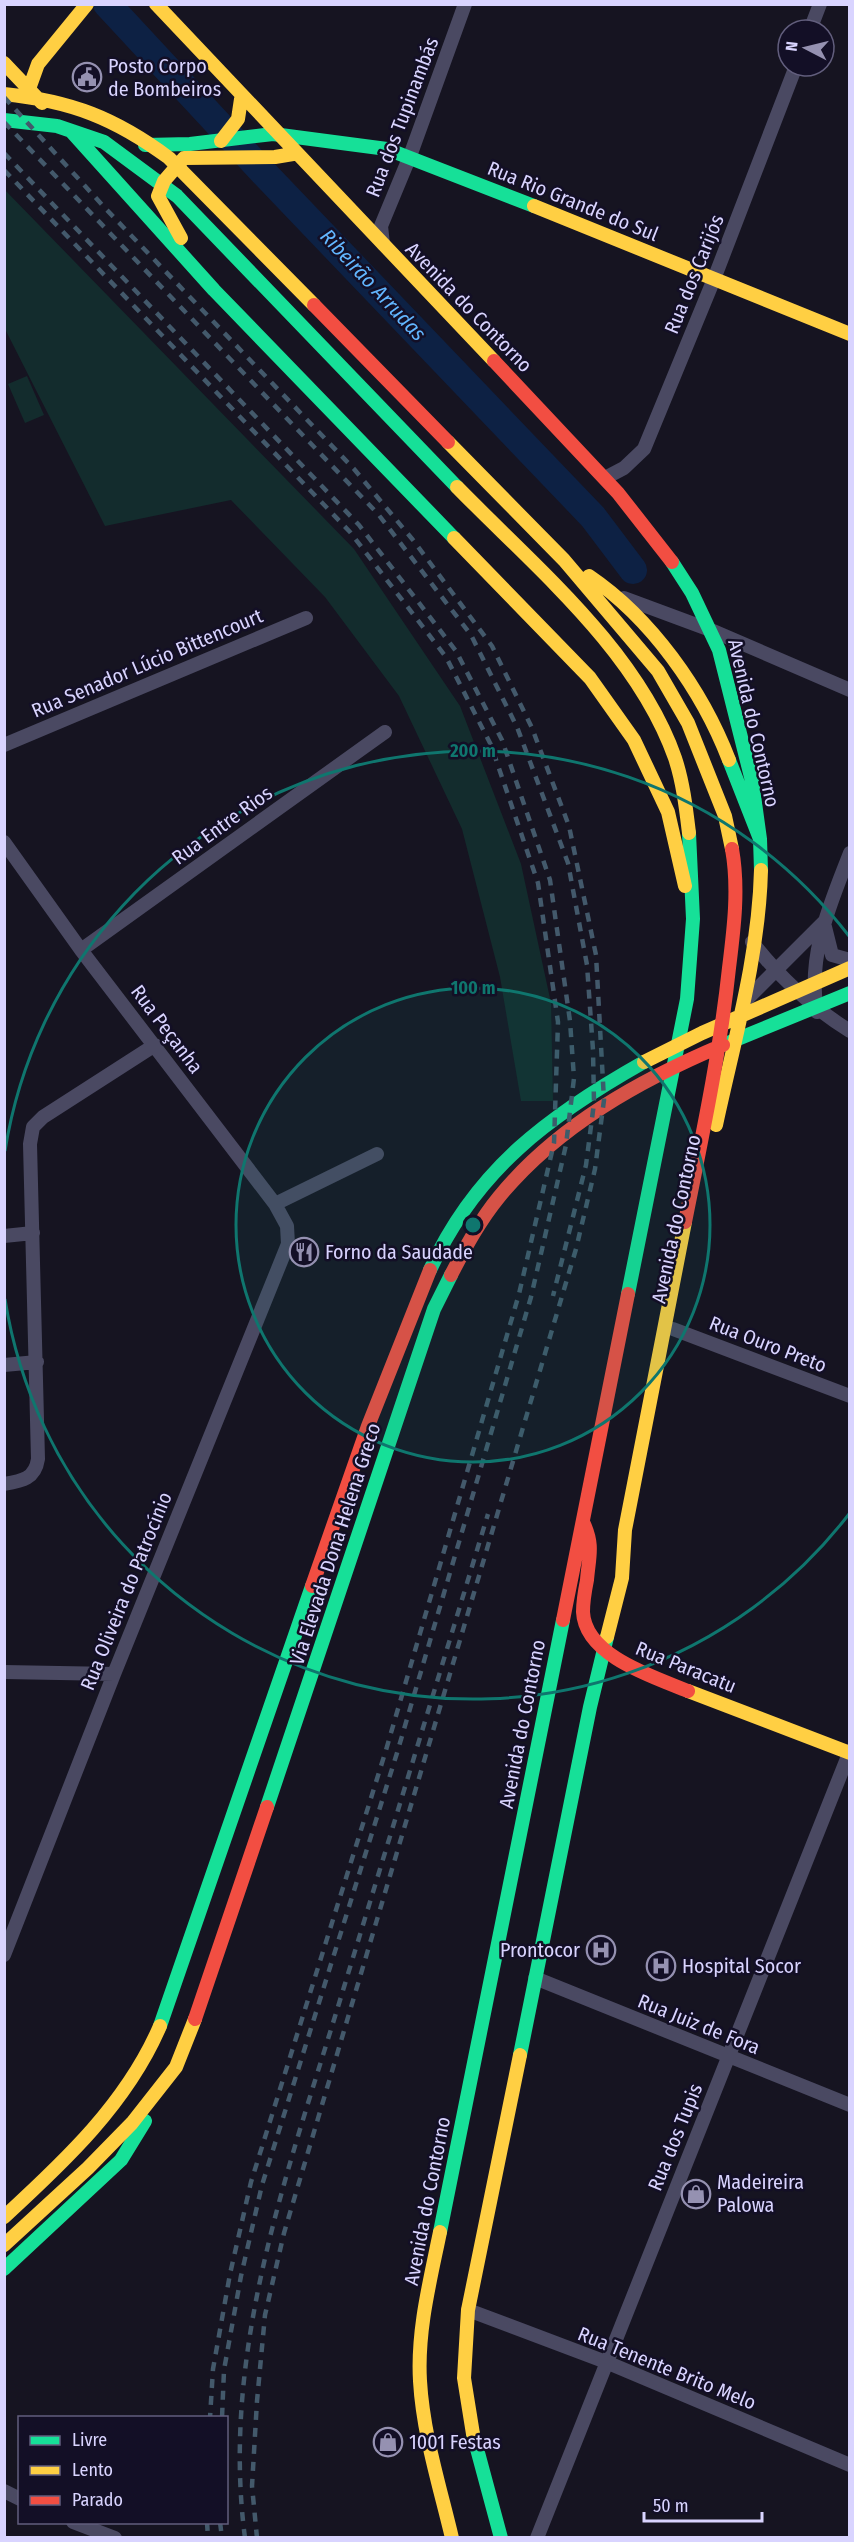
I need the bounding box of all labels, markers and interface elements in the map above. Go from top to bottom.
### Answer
north arrow [776,18,836,78]
street label: Rua dos Tupinambás [360,34,444,200]
text: N [782,40,802,52]
place label: Posto Corpo de Bombeiros [108,54,221,101]
public building icon: Posto Corpo de Bombeiros [71,61,103,93]
street label: Rua Rio Grande do Sul [484,156,662,246]
street label: Rua dos Carijós [659,211,729,337]
water label: Ribeirão Arrudas [314,224,432,346]
street label: Avenida do Contorno [401,237,537,377]
street label: Rua Senador Lúcio Bittencourt [28,603,267,723]
street label: Avenida do Contorno [723,637,785,809]
text: 200 m [449,740,496,762]
street label: Rua Entre Rios [167,781,277,869]
text: 100 m [451,977,495,999]
street label: Rua Peçanha [126,980,208,1078]
street label: Avenida do Contorno [646,1133,706,1305]
centre of rings [463,1215,483,1235]
restaurant icon: Forno da Saudade [288,1236,320,1268]
place label: Forno da Saudade [325,1240,473,1264]
street label: Rua Ouro Preto [706,1311,830,1377]
street label: Via Elevada Dona Helena Greco [284,1420,386,1668]
street label: Rua Oliveira do Patrocínio [75,1488,177,1694]
street label: Rua Paracatu [632,1636,740,1698]
street label: Avenida do Contorno [494,1637,550,1811]
hospital icon: Prontocor [585,1934,617,1966]
place label: Prontocor [500,1938,580,1962]
hospital icon: Hospital Socor [645,1950,677,1982]
place label: Hospital Socor [682,1954,801,1978]
street label: Rua Juiz de Fora [634,1989,764,2059]
street label: Rua dos Tupis [643,2080,707,2194]
street label: Avenida do Contorno [399,2114,455,2288]
place label: Madeireira Palowa [717,2170,804,2217]
shop icon: Madeireira Palowa [680,2178,712,2210]
street label: Rua Tenente Brito Melo [574,2321,760,2415]
legend [18,2416,228,2524]
shop icon: 1001 Festas [372,2426,404,2458]
text: Livre [72,2429,107,2451]
place label: 1001 Festas [409,2430,501,2454]
text: Lento [72,2459,113,2481]
scale bar [644,2485,762,2523]
text: Parado [72,2489,123,2511]
text: 50 m [653,2495,689,2517]

